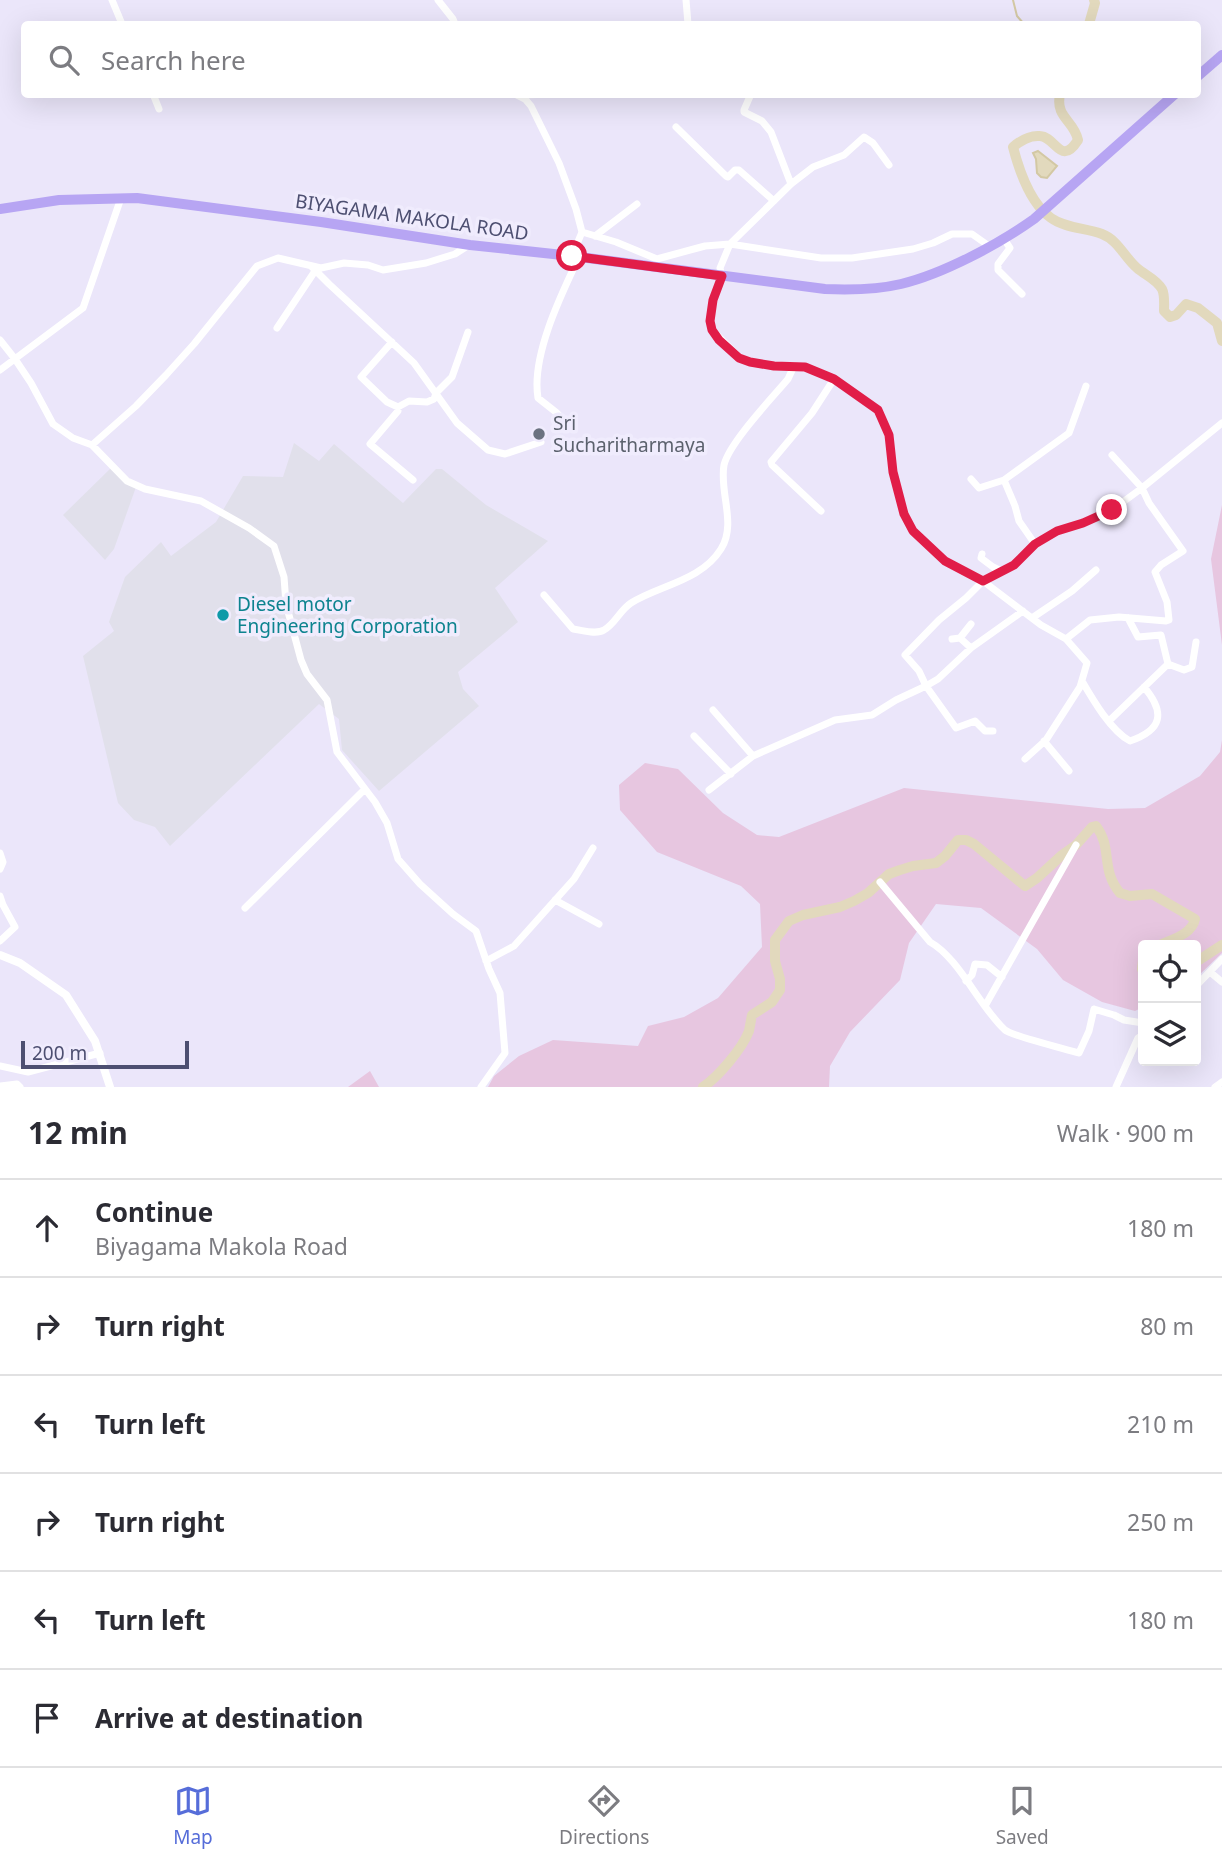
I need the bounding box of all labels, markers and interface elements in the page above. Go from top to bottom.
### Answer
search box [21,21,1201,98]
icon: search [45,41,83,79]
text: Search here [101,42,246,78]
street label: BIYAGAMA MAKOLA ROAD [294,188,530,246]
route start [556,240,587,271]
place label: Sri Sucharitharmaya [553,410,705,458]
marker: Sri Sucharitharmaya [531,426,547,442]
route end [1096,494,1127,525]
place label: Diesel motor Engineering Corporation [237,591,458,639]
marker: Diesel motor Engineering Corporation [215,607,231,623]
map controls [1138,940,1201,1066]
button: locate [1138,940,1201,1003]
button: layers [1138,1003,1201,1066]
scale bar [21,1038,189,1070]
text: 200 m [32,1040,87,1066]
text: 12 min [28,1112,128,1153]
text: Walk · 900 m [1057,1117,1194,1149]
text: Continue [95,1194,213,1230]
icon: ahead [28,1209,66,1247]
text: 180 m [1127,1212,1194,1244]
text: Biyagama Makola Road [95,1230,348,1262]
icon: right [28,1307,66,1345]
text: Turn right [95,1308,225,1344]
text: 80 m [1140,1310,1194,1342]
icon: left [28,1405,66,1443]
text: Turn left [95,1406,206,1442]
text: 210 m [1127,1408,1194,1440]
icon: right [28,1503,66,1541]
text: Turn right [95,1504,225,1540]
text: 250 m [1127,1506,1194,1538]
icon: left [28,1601,66,1639]
text: Turn left [95,1602,206,1638]
text: 180 m [1127,1604,1194,1636]
icon: arrive [28,1699,66,1737]
text: Arrive at destination [95,1700,364,1736]
tab: Map [173,1782,213,1850]
tab: Directions [559,1782,649,1850]
tab: Saved [996,1782,1049,1850]

